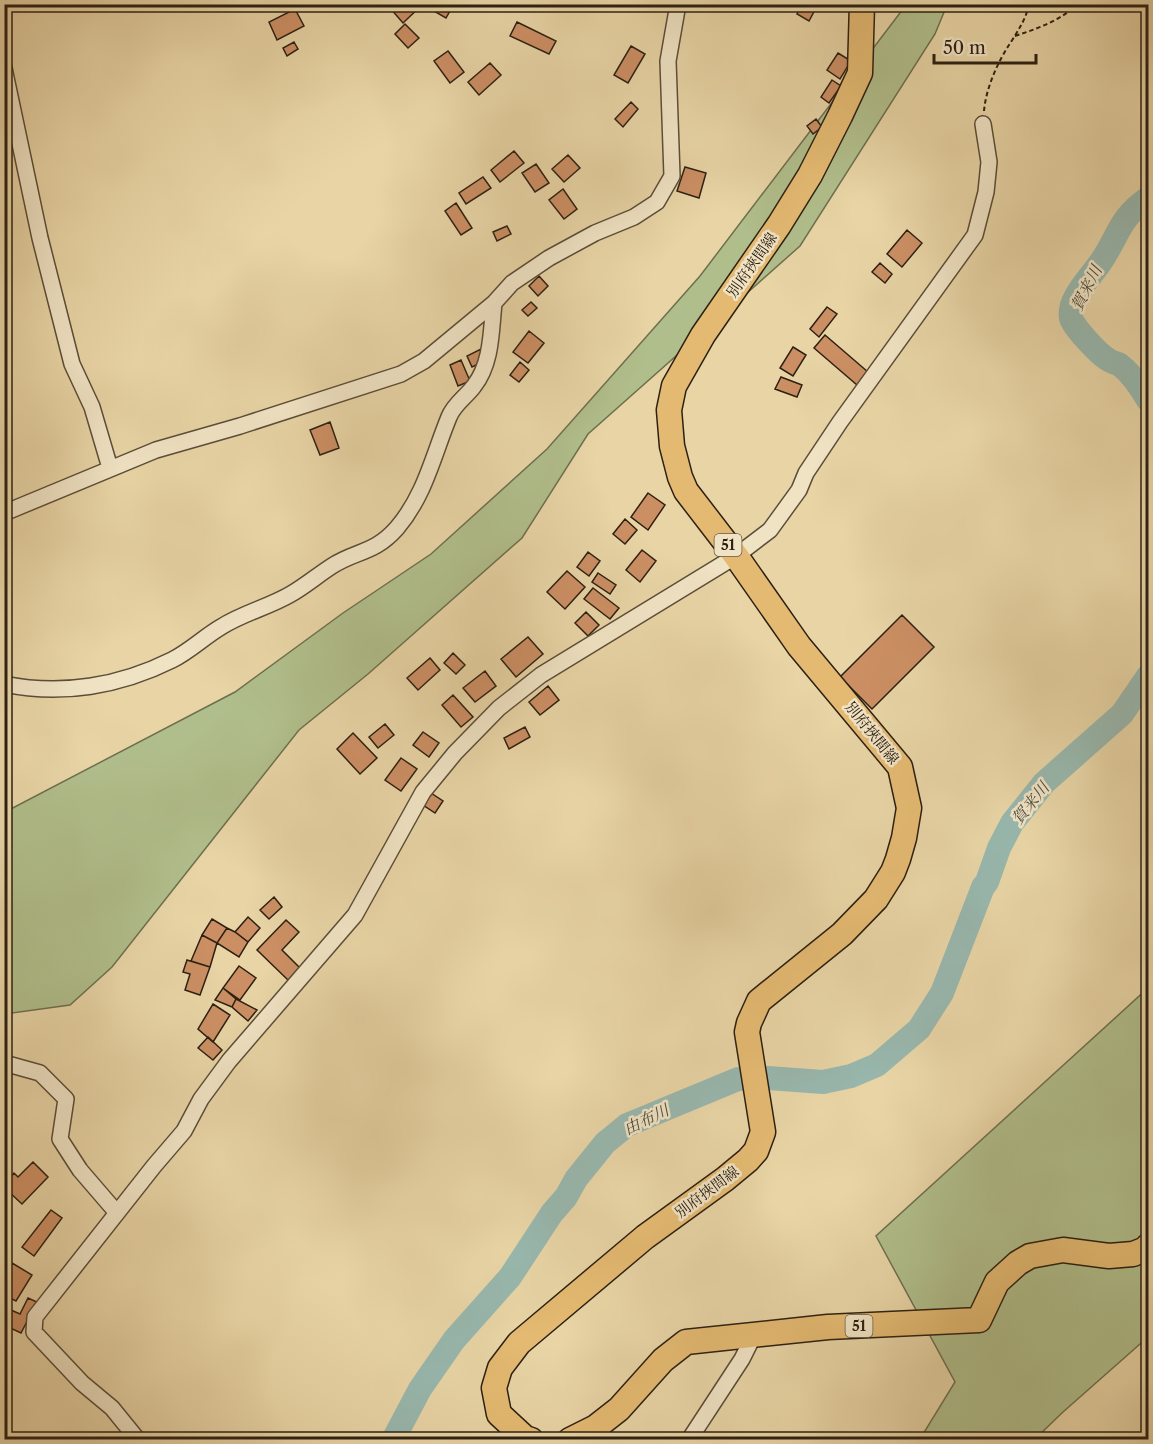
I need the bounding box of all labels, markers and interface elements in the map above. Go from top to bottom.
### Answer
scale bar [934,27,1036,65]
text: 50 m [943,37,986,59]
street label: 別府挾間線 [722,229,781,301]
water label: 賀来川 [1066,260,1107,314]
road number: 51 [714,534,742,556]
street label: 別府挾間線 [841,698,903,768]
water label: 賀来川 [1007,777,1054,828]
water label: 由布川 [620,1099,674,1139]
street label: 別府挾間線 [671,1161,742,1222]
road number: 51 [846,1315,872,1337]

